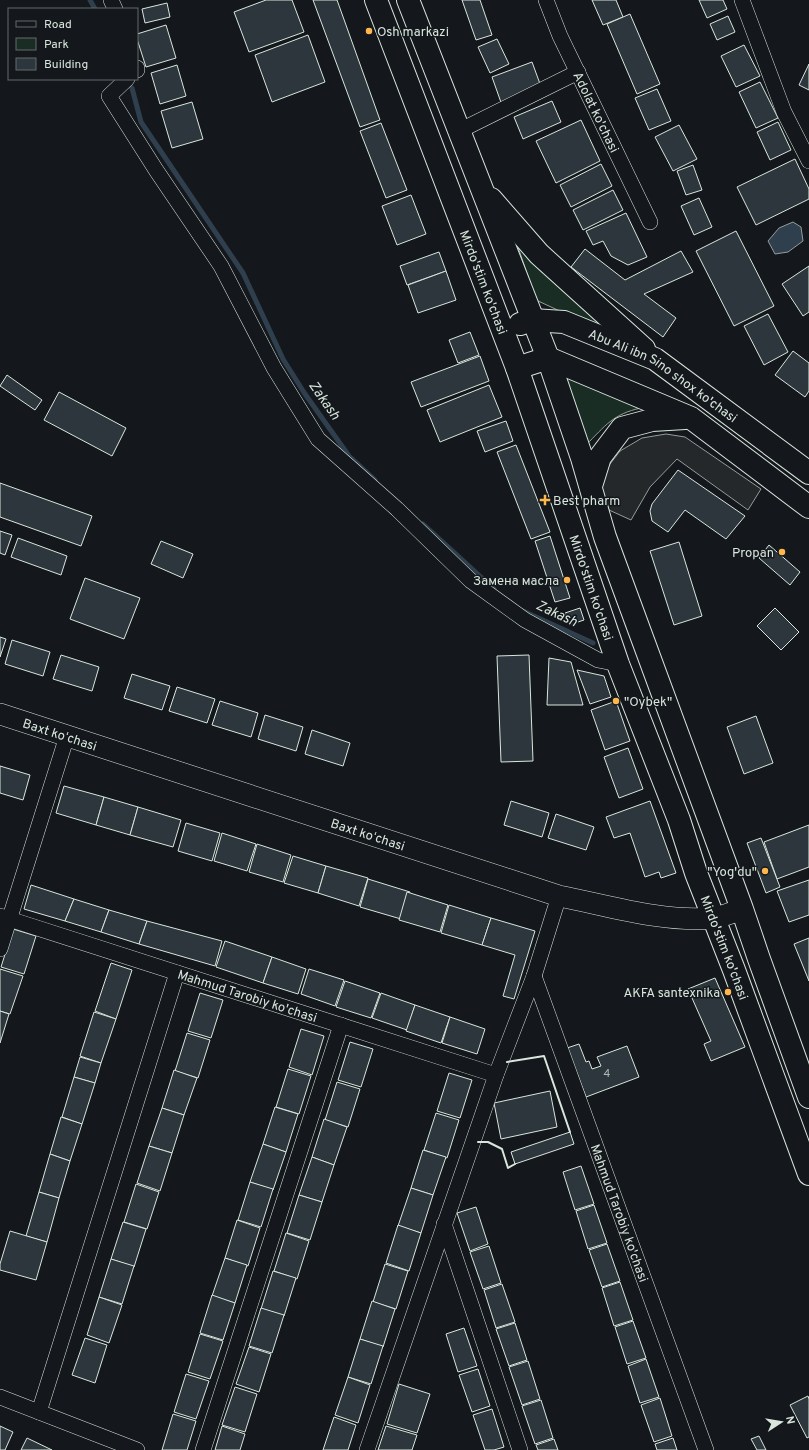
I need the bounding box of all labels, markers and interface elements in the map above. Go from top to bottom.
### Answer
legend [8,8,138,80]
text: Road [44,17,72,33]
place label: Osh markazi [377,25,449,41]
marker: Osh markazi [364,26,374,36]
text: Park [44,37,69,53]
text: Building [44,57,88,73]
street label: Adolat ko'chasi [569,70,621,156]
street label: Mirdo'stim ko'chasi [455,228,509,337]
street label: Abu Ali ibn Sino shox ko'chasi [586,327,740,427]
water label: Zakash [304,378,343,424]
place label: Best pharm [553,494,620,510]
marker: Best pharm [540,495,550,505]
street label: Mirdo'stim ko'chasi [565,533,615,643]
place label: Propan [732,546,774,562]
marker: Propan [777,547,787,557]
place label: Замена масла [473,574,559,590]
marker: Замена масла [562,575,572,585]
water label: Zakash [533,597,580,631]
place label: "Oybek" [624,695,672,711]
marker: "Oybek" [611,696,621,706]
street label: Baxt koʻchasi [20,716,98,755]
street label: Baxt koʻchasi [328,816,406,855]
place label: "Yog'du" [707,865,757,881]
marker: "Yog'du" [760,866,770,876]
street label: Mirdo'stim ko'chasi [696,894,750,1003]
street label: Mahmud Tarobiy ko'chasi [175,967,319,1027]
place label: AKFA santexnika [624,986,720,1002]
marker: AKFA santexnika [723,987,733,997]
house number: 4 [604,1067,611,1081]
street label: Mahmud Tarobiy ko'chasi [586,1142,650,1285]
north arrow [761,1402,801,1442]
text: N [782,1415,797,1425]

